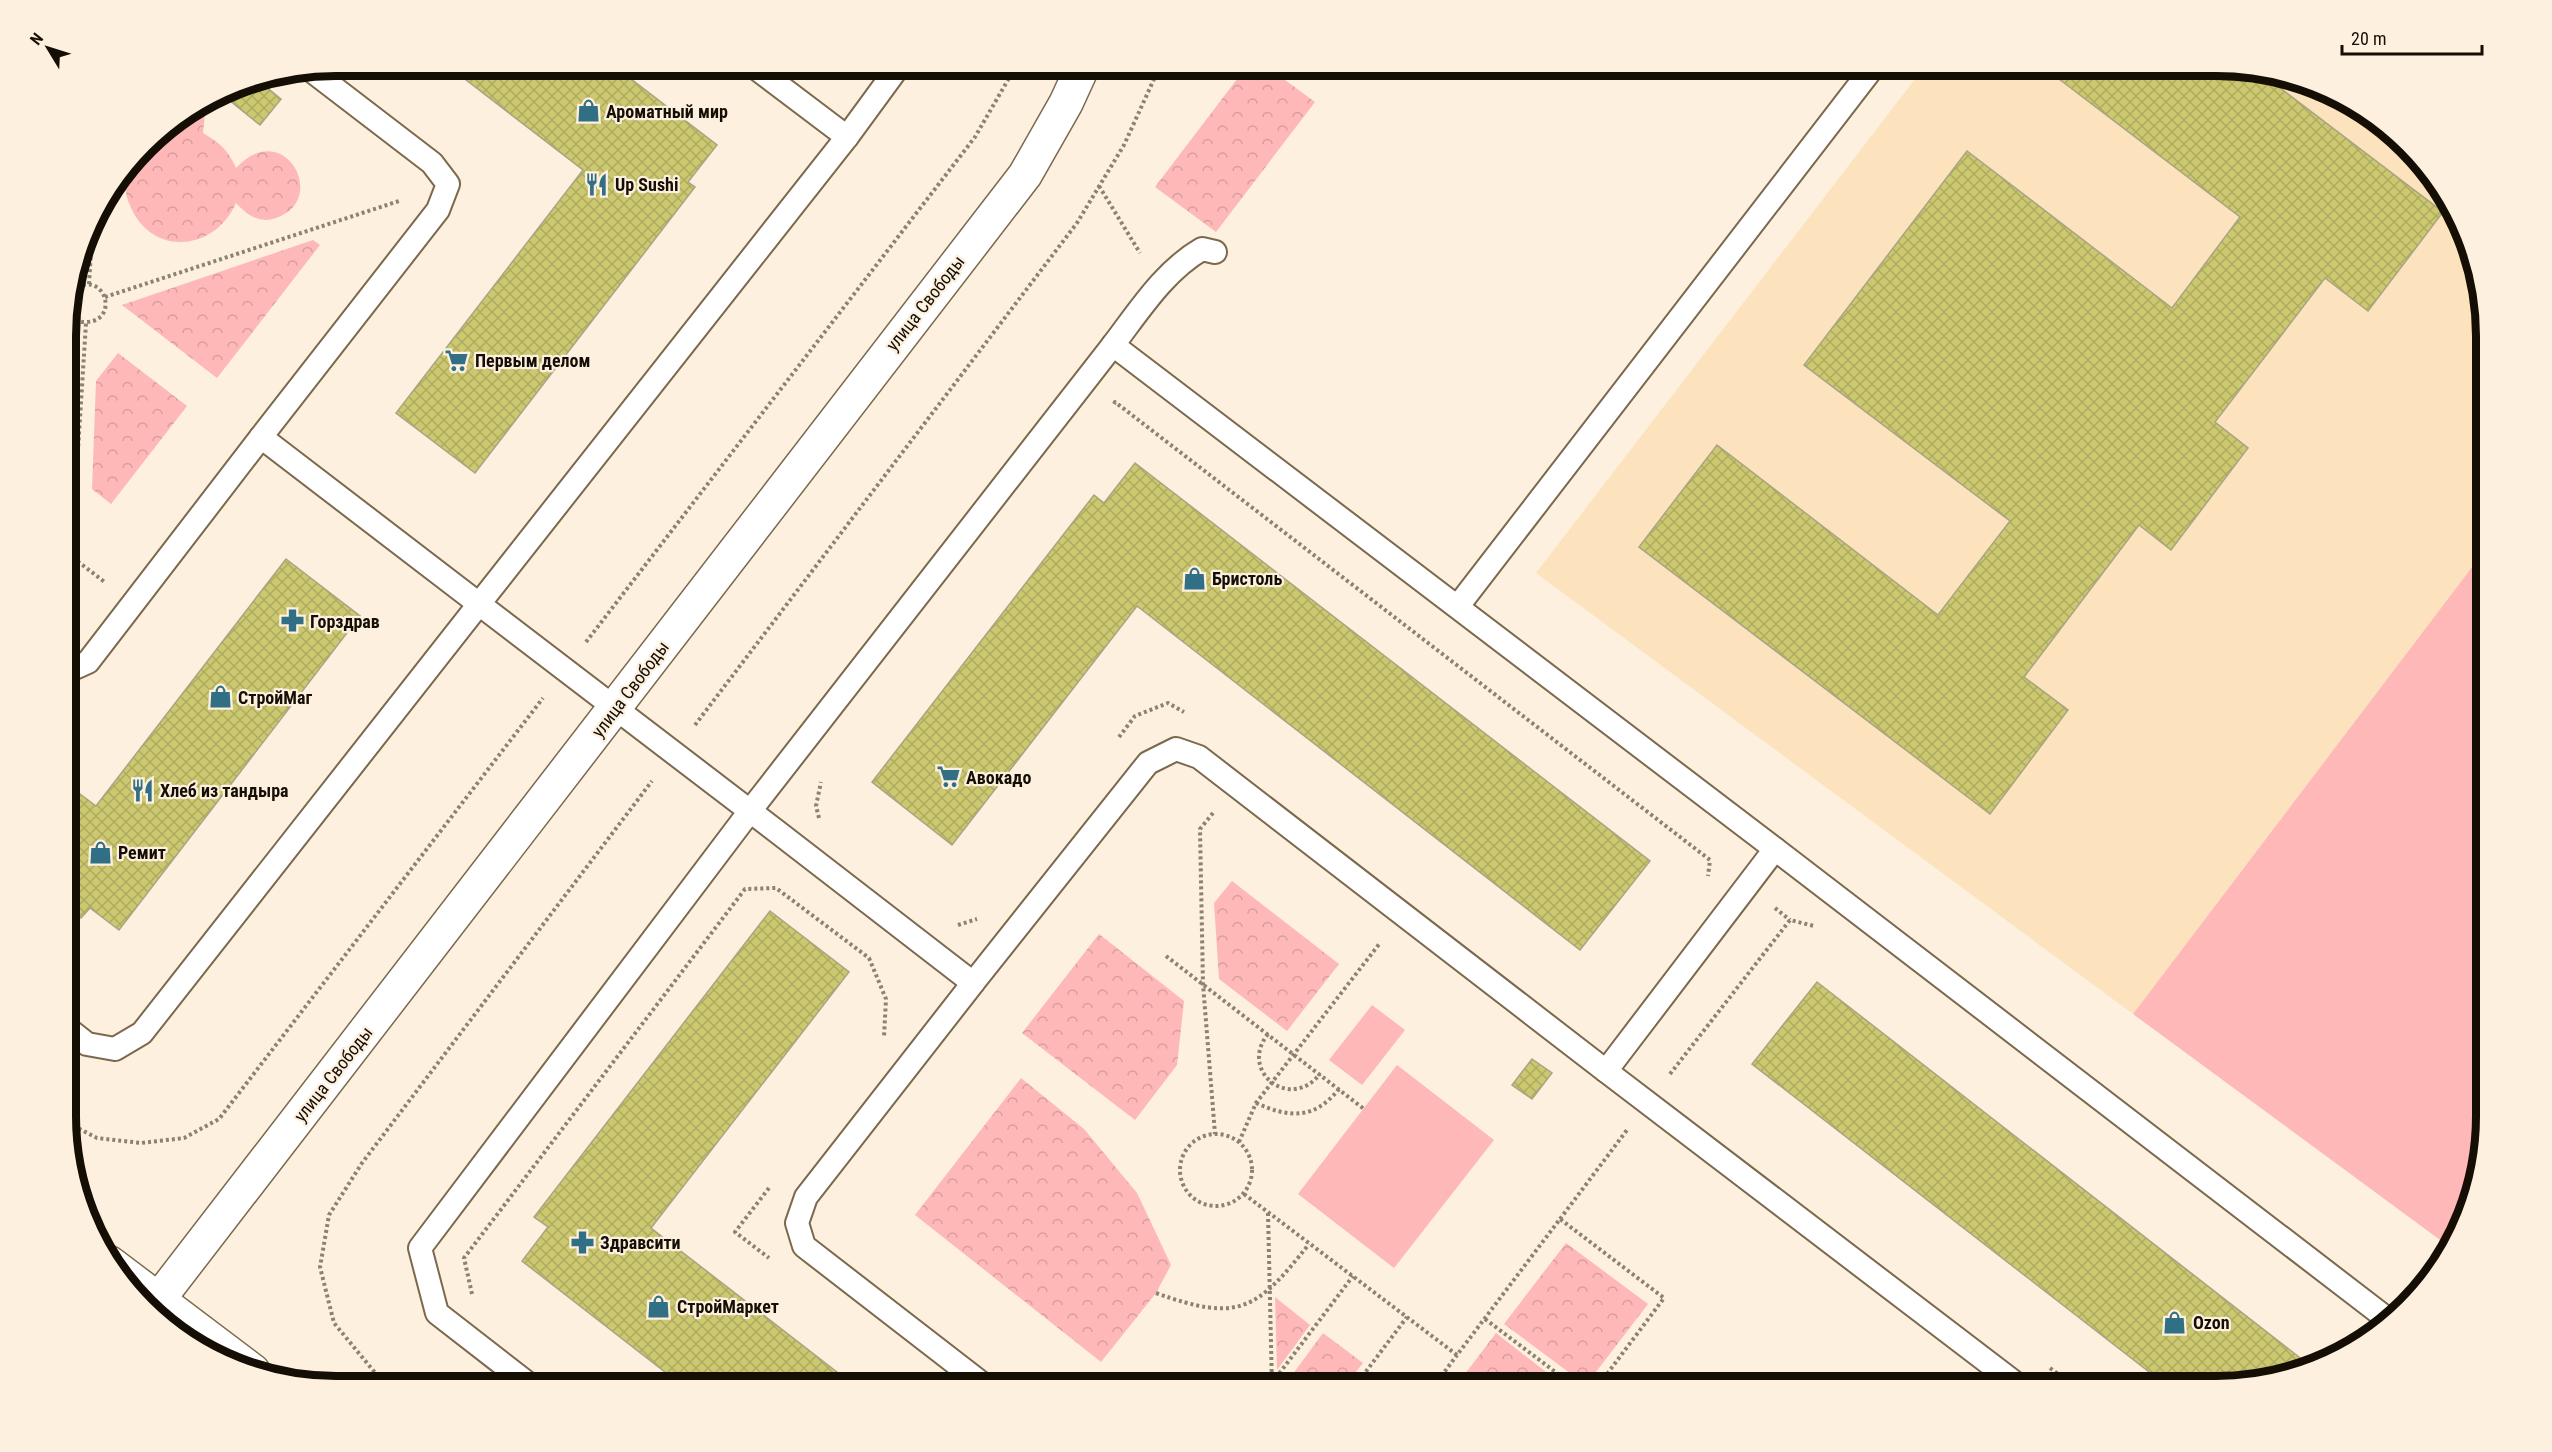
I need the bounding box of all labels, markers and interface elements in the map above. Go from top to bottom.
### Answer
north arrow [18,18,78,78]
scale bar [2342,18,2482,56]
text: 20 m [2351,28,2386,49]
text: N [26,29,47,49]
shop icon: Ароматный мир [575,98,601,124]
place label: Ароматный мир [606,101,728,122]
restaurant icon: Up Sushi [584,171,610,197]
place label: Up Sushi [615,174,678,195]
street label: улица Свободы [881,251,969,355]
supermarket icon: Первым делом [444,347,470,373]
place label: Первым делом [475,350,591,371]
shop icon: Бристоль [1181,565,1207,591]
place label: Бристоль [1212,568,1282,589]
pharmacy icon: Горздрав [279,608,305,634]
place label: Горздрав [310,611,380,632]
street label: улица Свободы [587,637,673,741]
shop icon: СтройМаг [207,684,233,710]
place label: СтройМаг [238,687,312,708]
supermarket icon: Авокадо [935,764,961,790]
place label: Авокадо [966,767,1031,788]
restaurant icon: Хлеб из тандыра [129,777,155,803]
place label: Хлеб из тандыра [160,780,289,801]
shop icon: Ремит [87,839,113,865]
place label: Ремит [118,842,166,863]
street label: улица Свободы [289,1022,377,1126]
pharmacy icon: Здравсити [569,1229,595,1255]
place label: Здравсити [600,1232,681,1253]
shop icon: СтройМаркет [646,1293,672,1319]
place label: СтройМаркет [677,1296,779,1317]
shop icon: Ozon [2162,1309,2188,1335]
place label: Ozon [2193,1312,2230,1333]

